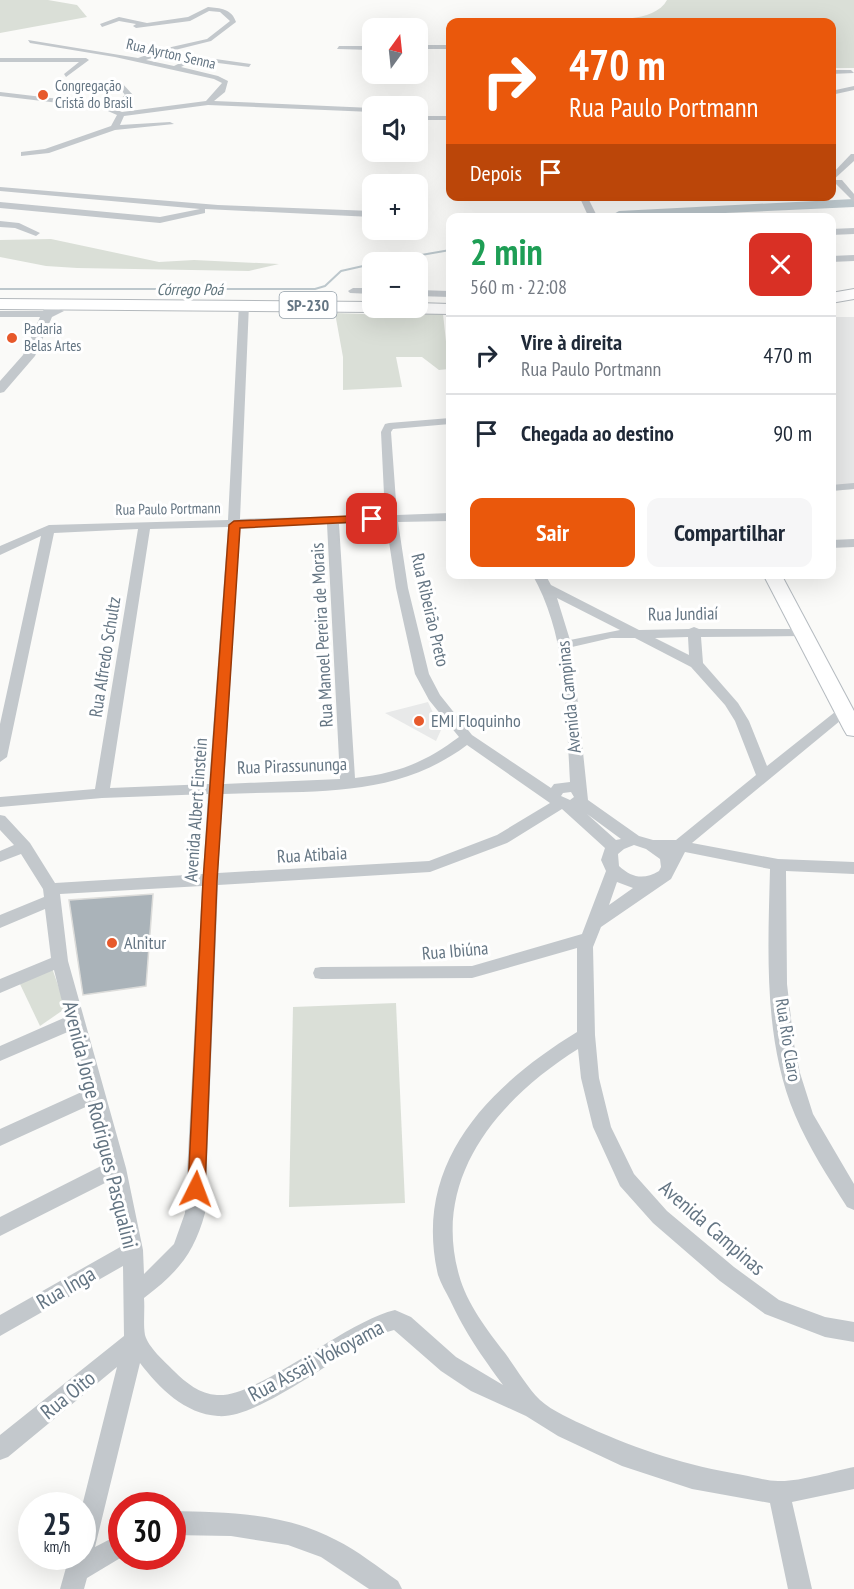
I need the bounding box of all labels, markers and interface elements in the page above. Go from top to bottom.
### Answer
north arrow [362,18,428,84]
map controls [362,18,428,318]
street label: Rua Ayrton Senna [125,34,218,73]
text: 470 m [569,37,666,92]
icon: right [470,42,548,120]
place label: Congregação Cristã do Brasil [55,76,133,112]
marker: Congregação Cristã do Brasil [36,88,50,102]
text: Rua Paulo Portmann [569,90,758,124]
button: sound [362,96,428,162]
icon: arrive [534,156,567,189]
text: Depois [470,159,522,187]
button: + [362,174,428,240]
text: 2 min [470,228,543,275]
button: close [749,233,812,296]
button: − [362,252,428,318]
text: 560 m · 22:08 [470,274,567,300]
water label: Córrego Poá [157,279,225,299]
road number: SP-230 [280,292,336,318]
place label: Padaria Belas Artes [24,319,81,355]
text: Vire à direita [521,328,622,356]
marker: Padaria Belas Artes [5,331,19,345]
icon: right [470,339,503,372]
text: 470 m [763,341,812,369]
text: Rua Paulo Portmann [521,356,661,382]
icon: arrive [470,417,503,450]
text: Chegada ao destino [521,419,674,447]
text: 90 m [773,419,812,447]
pin [346,493,397,544]
street label: Rua Paulo Portmann [115,498,221,519]
button: Sair [470,498,635,567]
button: Compartilhar [647,498,812,567]
icon: arrive [355,502,388,535]
street label: Rua Manoel Pereira de Morais [305,542,338,728]
street label: Rua Ribeirão Preto [406,551,455,669]
street label: Rua Alfredo Schultz [84,595,125,719]
street label: Rua Jundiaí [648,601,718,626]
street label: Avenida Campinas [551,640,586,754]
place label: EMI Floquinho [431,709,521,732]
marker: EMI Floquinho [412,714,426,728]
street label: Avenida Albert Einstein [179,737,212,883]
street label: Rua Pirassununga [237,752,347,779]
street label: Rua Atibaia [276,841,348,868]
place label: Alnitur [124,931,166,954]
marker: Alnitur [105,936,119,950]
street label: Rua Ibiúna [421,936,489,965]
street label: Rua Rio Claro [771,997,806,1083]
street label: Avenida Jorge Rodrigues Pasqualini [57,998,144,1252]
position arrow [164,1157,228,1221]
street label: Avenida Campinas [654,1174,771,1281]
street label: Rua Inga [31,1260,100,1315]
street label: Rua Assaji Yokoyama [244,1314,388,1408]
street label: Rua Oito [35,1364,101,1425]
speed limit sign: 30 [108,1492,186,1570]
text: 25 [43,1504,71,1543]
text: km/h [44,1537,70,1556]

